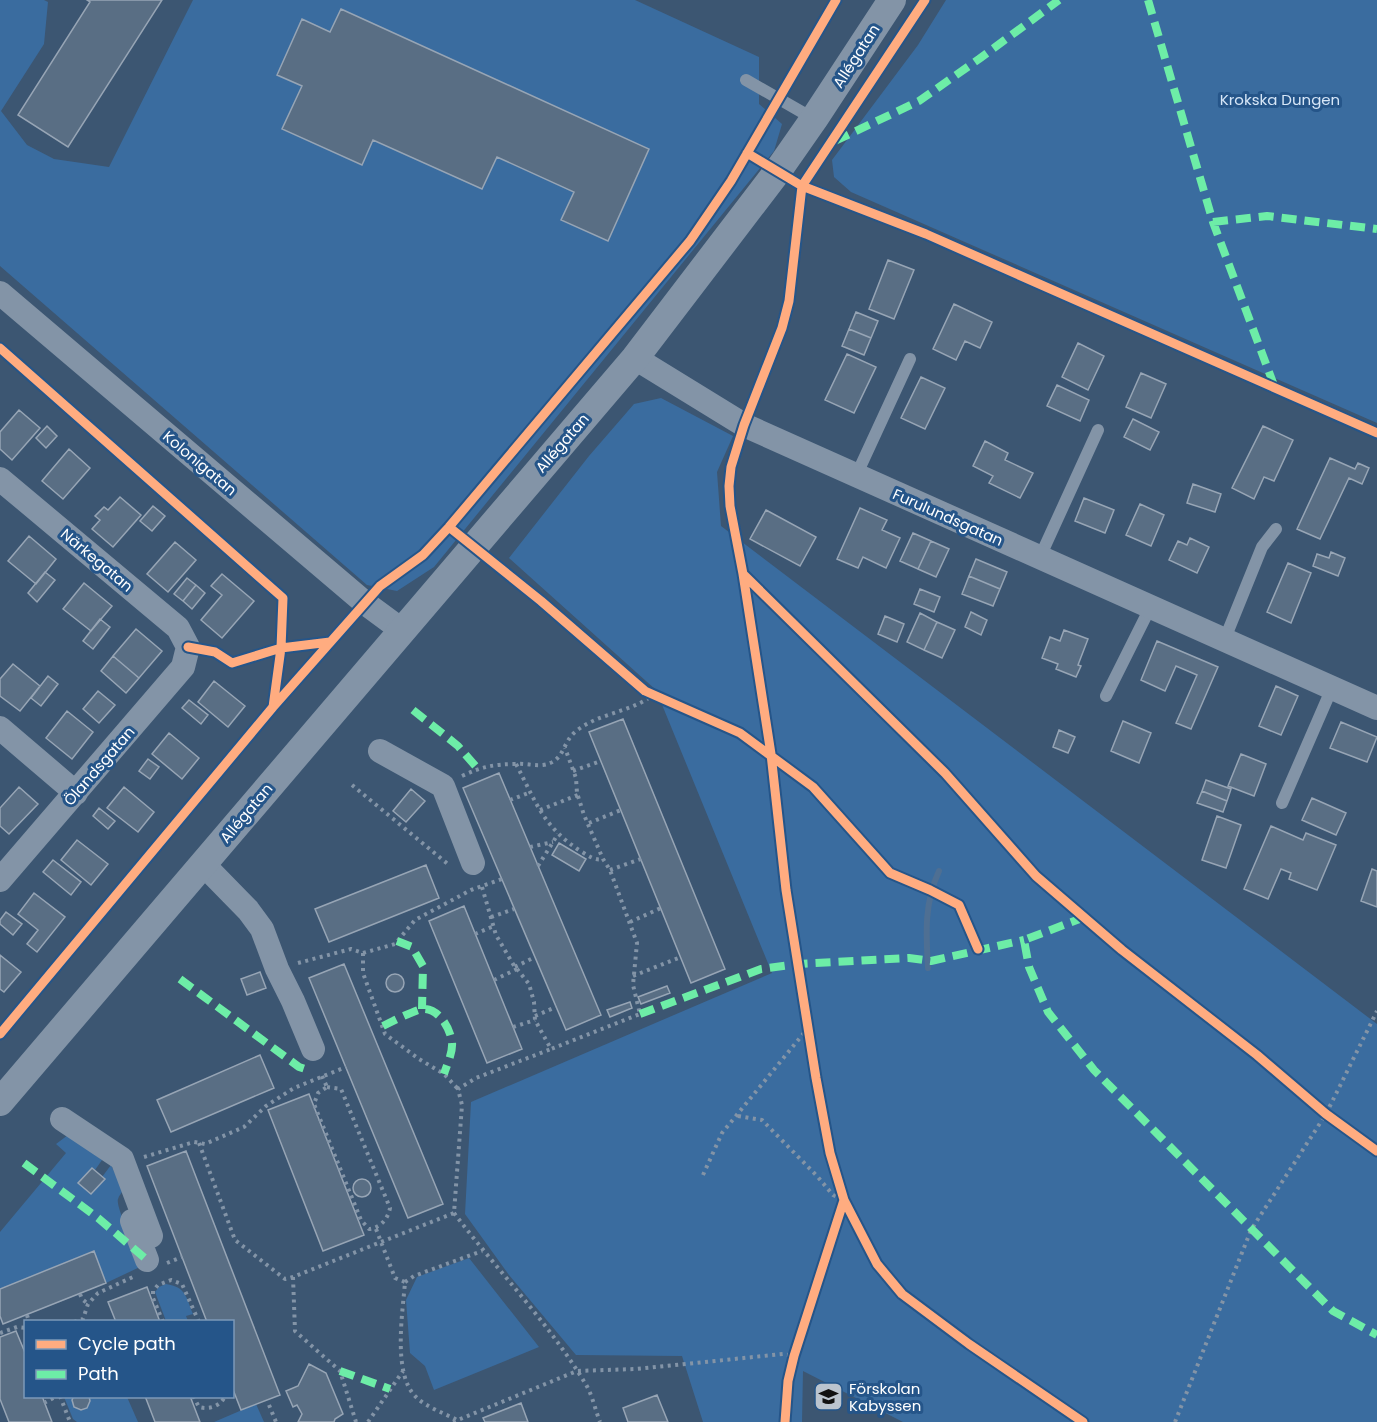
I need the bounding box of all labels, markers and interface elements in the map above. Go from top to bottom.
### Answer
street label: Allégatan [828,20,884,92]
park label: Krokska Dungen [1220,89,1340,110]
street label: Allégatan [530,409,594,477]
street label: Kolonigatan [159,426,241,500]
street label: Furulundsgatan [890,483,1006,551]
street label: Närkegatan [56,523,138,597]
street label: Ölandsgatan [59,722,139,810]
street label: Allégatan [215,779,277,847]
legend [24,1320,234,1398]
text: Cycle path [78,1331,176,1356]
text: Path [78,1361,119,1386]
place label: Förskolan Kabyssen [849,1378,921,1416]
school or university icon: Förskolan Kabyssen [812,1381,844,1413]

